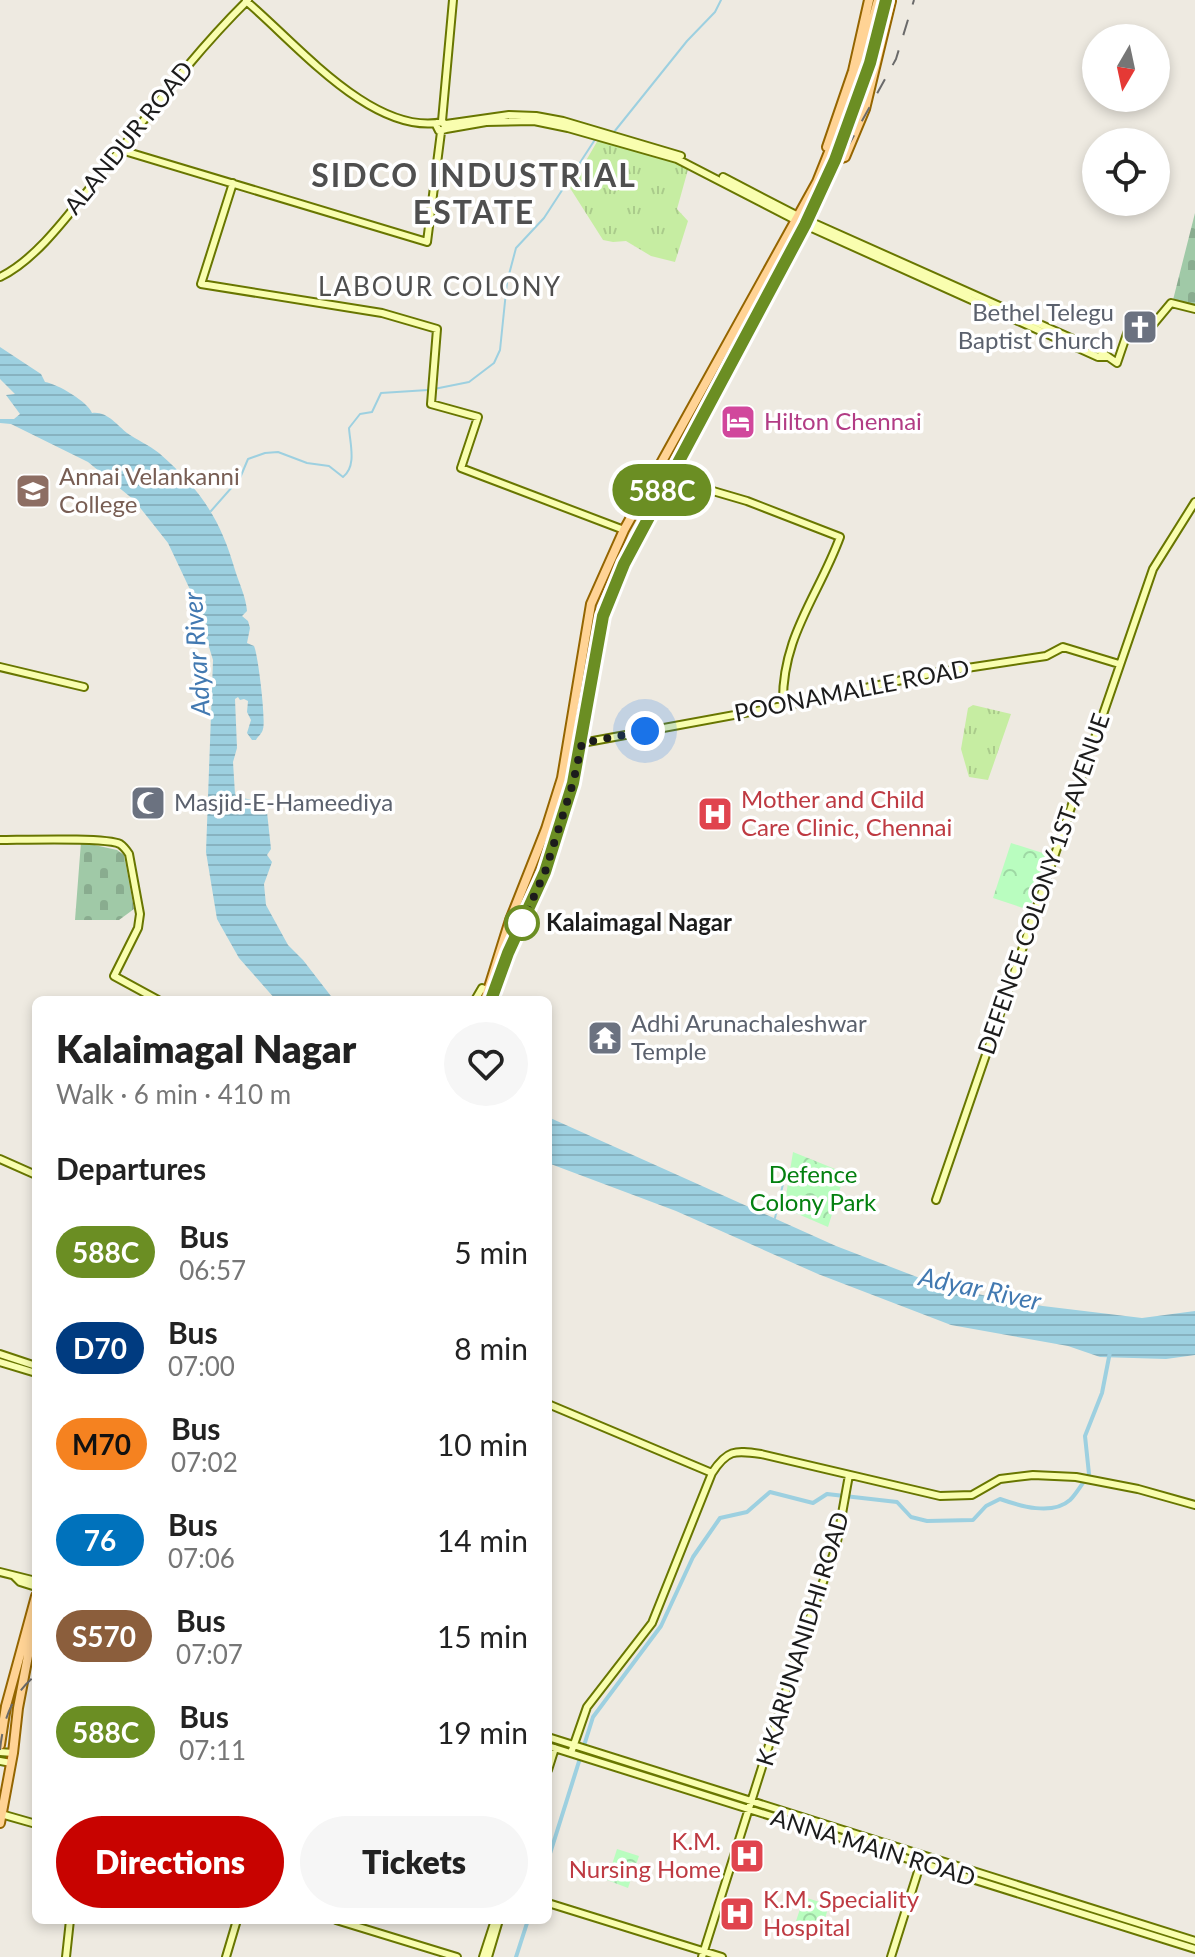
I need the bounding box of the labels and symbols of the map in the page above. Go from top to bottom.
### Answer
north arrow [1082,24,1170,112]
street label: ALANDUR ROAD [57,55,198,219]
district label: SIDCO INDUSTRIAL ESTATE [311,155,637,231]
district label: LABOUR COLONY [318,270,562,302]
place label: Bethel Telegu Baptist Church [958,297,1114,354]
church icon: Bethel Telegu Baptist Church [1121,308,1159,346]
hotel icon: Hilton Chennai [719,403,757,441]
place label: Hilton Chennai [764,406,922,435]
place label: Annai Velankanni College [59,461,240,518]
line badge: 588C [606,464,718,516]
school or university icon: Annai Velankanni College [14,472,52,510]
water label: Adyar River [176,590,216,718]
street label: POONAMALLE ROAD [732,653,972,727]
street label: DEFENCE COLONY 1ST AVENUE [970,709,1115,1058]
your location [625,711,665,751]
mosque icon: Masjid-E-Hameediya [129,784,167,822]
place label: Mother and Child Care Clinic, Chennai [741,784,952,841]
place label: Masjid-E-Hameediya [174,787,393,816]
hospital icon: Mother and Child Care Clinic, Chennai [696,795,734,833]
marker: Kalaimagal Nagar [505,906,539,940]
place label: Kalaimagal Nagar [546,907,732,936]
place label: Adhi Arunachaleshwar Temple [631,1008,867,1065]
temple icon: Adhi Arunachaleshwar Temple [586,1019,624,1057]
park label: Defence Colony Park [750,1159,877,1216]
water label: Adyar River [915,1259,1045,1317]
street label: K KARUNANIDHI ROAD [749,1508,854,1769]
street label: ANNA MAIN ROAD [768,1802,979,1891]
place label: K.M. Nursing Home [569,1826,721,1883]
hospital icon: K.M. Nursing Home [728,1837,766,1875]
place label: K.M. Speciality Hospital [763,1884,920,1941]
hospital icon: K.M. Speciality Hospital [718,1895,756,1933]

